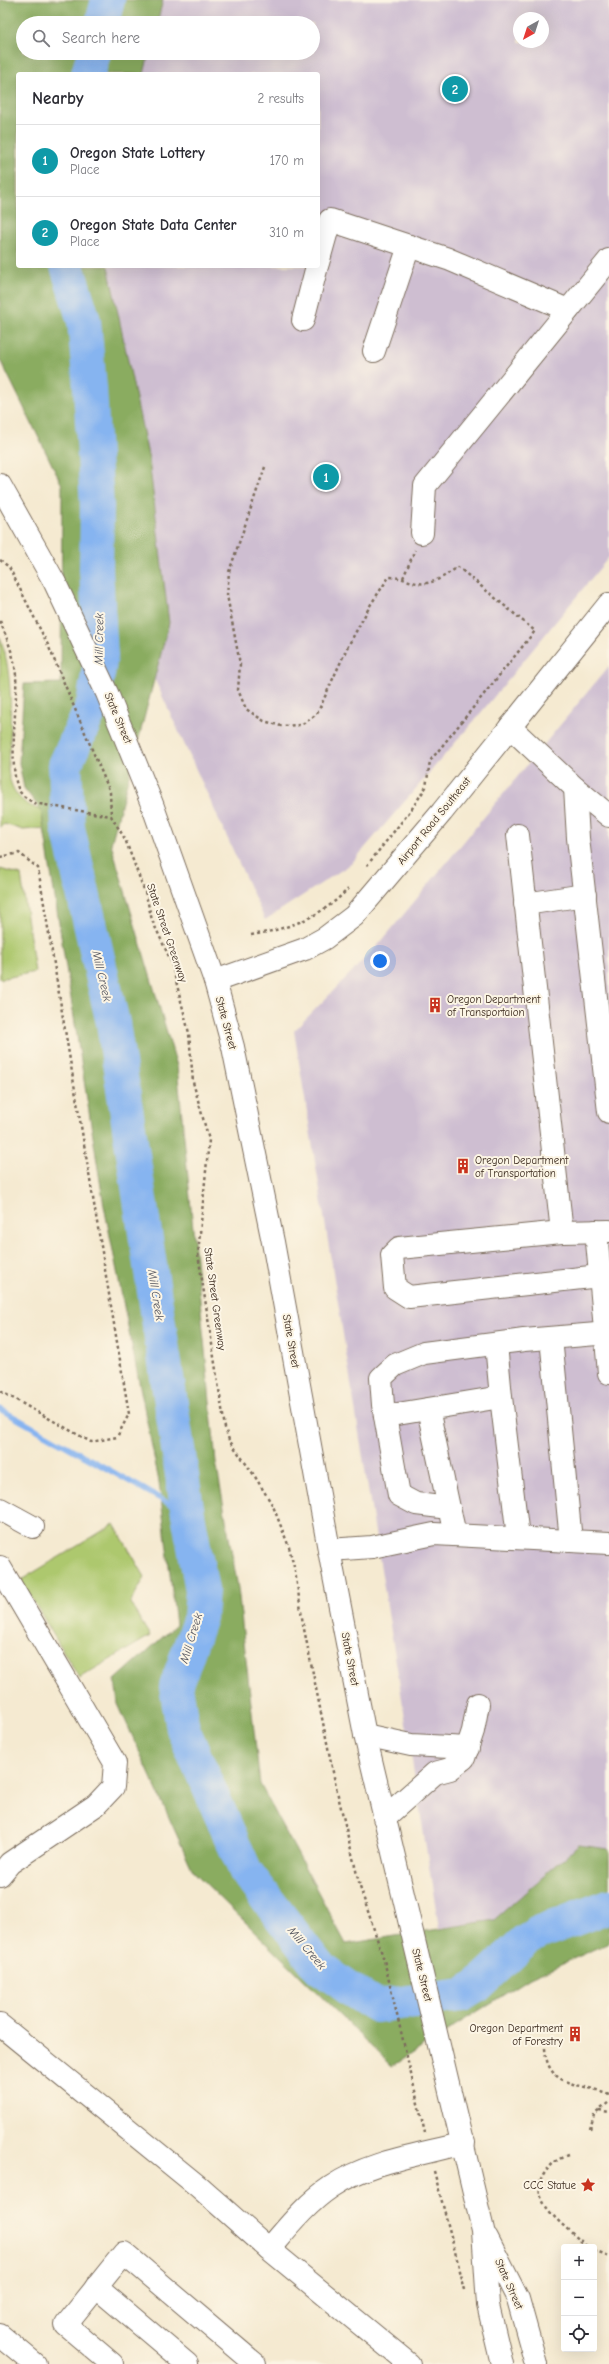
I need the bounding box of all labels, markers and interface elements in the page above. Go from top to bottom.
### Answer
north arrow [513,12,549,48]
search box [16,16,320,60]
icon: search [30,27,52,49]
text: Search here [62,29,140,47]
pin: 2 [442,74,468,104]
text: Nearby [32,89,83,108]
text: 2 results [257,91,304,106]
text: Oregon State Lottery [70,144,205,162]
text: 1 [42,153,48,168]
text: 170 m [270,153,304,168]
text: Place [70,162,100,177]
text: Oregon State Data Center [70,216,237,234]
text: 2 [42,225,48,240]
text: 310 m [269,225,304,240]
text: Place [70,234,100,249]
pin: 1 [313,462,339,492]
water label: Mill Creek [92,613,106,666]
street label: State Street [101,691,135,746]
street label: Airport Road Southeast [395,774,474,867]
street label: State Street Greenway [144,882,190,984]
water label: Mill Creek [89,948,115,1003]
your location [370,951,390,971]
place label: Oregon Department of Transportaion [447,993,541,1019]
street label: State Street [213,995,240,1052]
building icon: Oregon Department of Transportaion [426,996,444,1014]
place label: Oregon Department of Transportation [475,1154,569,1180]
building icon: Oregon Department of Transportation [454,1157,472,1175]
street label: State Street Greenway [201,1247,229,1351]
water label: Mill Creek [145,1267,167,1322]
street label: State Street [280,1313,302,1370]
water label: Mill Creek [176,1611,205,1666]
street label: State Street [338,1631,362,1688]
water label: Mill Creek [284,1923,329,1972]
street label: State Street [409,1947,435,2004]
place label: Oregon Department of Forestry [470,2022,564,2048]
building icon: Oregon Department of Forestry [566,2025,584,2043]
place icon: CCC Statue [579,2176,597,2194]
place label: CCC Statue [523,2179,576,2192]
map controls [561,2244,597,2352]
button: + [561,2244,597,2280]
street label: State Street [492,2257,526,2312]
button: − [561,2280,597,2316]
button: locate [561,2316,597,2352]

